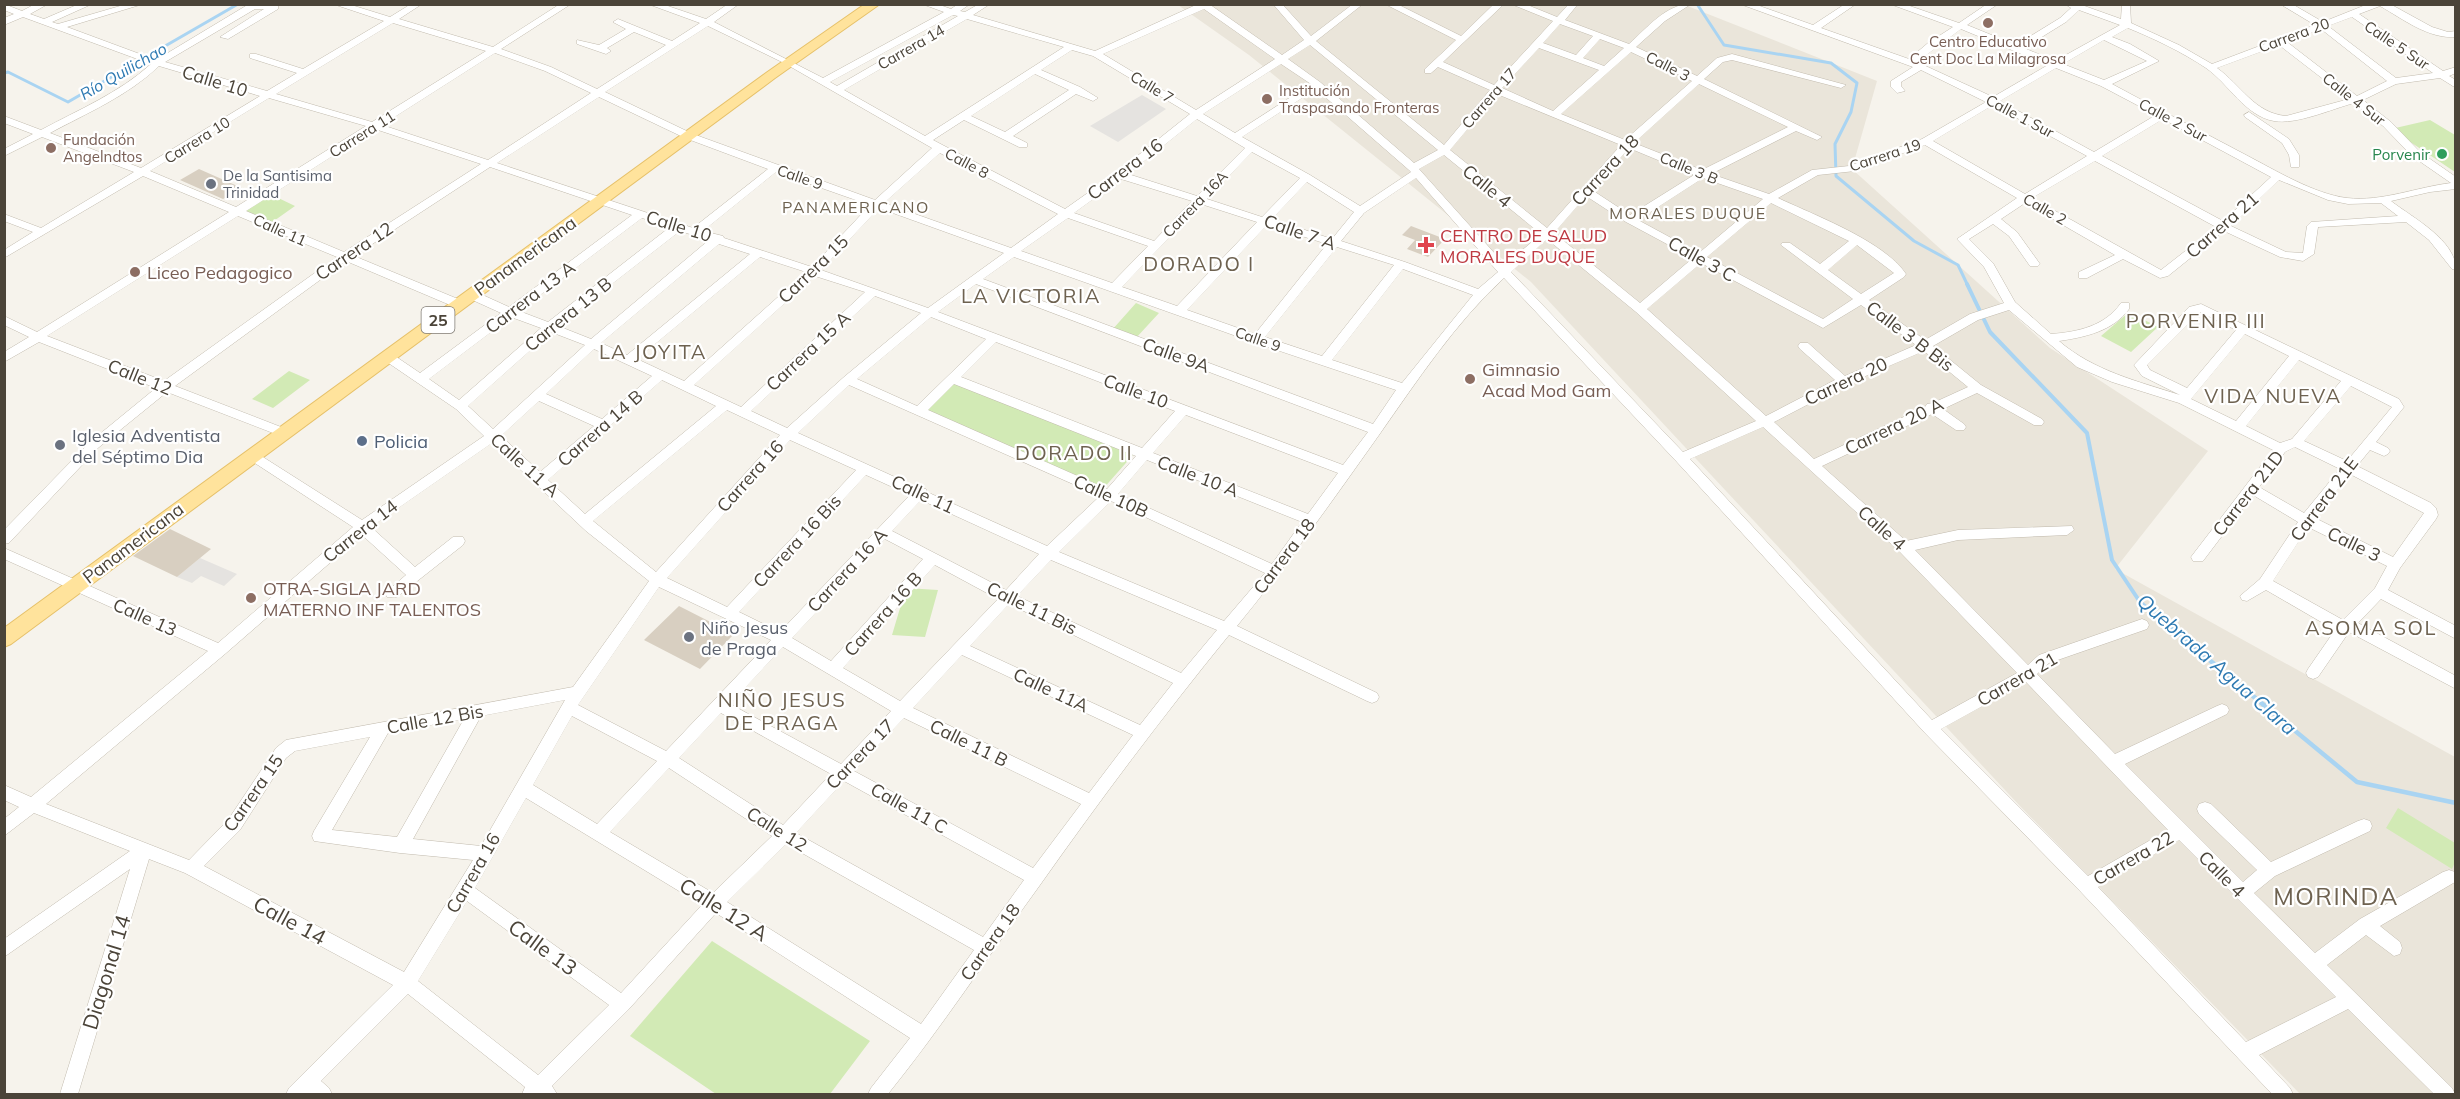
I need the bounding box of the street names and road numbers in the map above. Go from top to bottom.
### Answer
street label: Carrera 20 [2256,13,2332,57]
street label: Calle 5 Sur [2361,16,2434,74]
street label: Carrera 14 [874,20,948,74]
street label: Calle 3 [1643,47,1693,85]
street label: Calle 10 [179,60,251,102]
street label: Carrera 17 [1457,64,1521,132]
street label: Calle 7 [1127,67,1177,107]
street label: Calle 4 Sur [2319,69,2390,130]
street label: Calle 1 Sur [1983,90,2058,142]
street label: Calle 2 Sur [2136,94,2211,146]
street label: Carrera 11 [325,106,399,162]
street label: Carrera 10 [160,112,234,168]
street label: Carrera 18 [1566,130,1644,210]
street label: Carrera 16 [1082,133,1168,205]
street label: Carrera 19 [1847,134,1923,176]
street label: Calle 8 [942,144,992,182]
street label: Calle 3 B [1657,148,1721,188]
street label: Calle 4 [1458,159,1516,213]
street label: Calle 9 [775,160,825,194]
street label: Carrera 16A [1159,167,1231,241]
street label: Carrera 21 [2181,187,2263,263]
street label: Calle 2 [2020,189,2070,229]
street label: Calle 10 [643,205,715,247]
street label: Calle 7 A [1261,209,1339,255]
street label: Calle 11 [250,210,310,250]
street label: Panamericana [469,211,581,301]
street label: Carrera 12 [311,217,397,285]
street label: Carrera 15 [773,230,853,308]
street label: Calle 3 C [1664,231,1740,287]
street label: Carrera 13 A [480,256,580,338]
street label: Carrera 13 B [520,272,616,356]
street label: Calle 3 B Bis [1862,296,1958,376]
street label: Carrera 15 A [761,306,855,396]
road number: 25 [422,307,454,333]
street label: Calle 9 [1233,322,1283,356]
street label: Calle 9A [1139,332,1213,378]
street label: Carrera 20 [1801,352,1891,410]
street label: Calle 12 [104,354,176,400]
street label: Calle 10 [1100,369,1172,413]
street label: Carrera 14 B [552,385,648,471]
street label: Carrera 20 A [1841,392,1947,460]
street label: Calle 11 A [486,428,564,502]
street label: Carrera 16 [712,435,788,517]
street label: Carrera 21D [2207,446,2289,540]
street label: Calle 10 A [1154,450,1242,502]
street label: Carrera 21E [2285,452,2363,546]
street label: Calle 11 [888,469,958,519]
street label: Calle 10B [1070,469,1152,523]
street label: Carrera 16 Bis [748,490,846,592]
street label: Carrera 14 [318,494,402,567]
street label: Panamericana [78,497,188,589]
street label: Calle 4 [1853,500,1911,556]
street label: Carrera 18 [1248,513,1320,599]
street label: Calle 3 [2323,521,2385,567]
street label: Carrera 16 A [802,523,892,617]
street label: Carrera 16 B [839,567,927,661]
street label: Calle 11 Bis [983,576,1081,640]
street label: Calle 13 [109,593,181,641]
street label: Carrera 21 [1973,647,2061,711]
street label: Calle 11A [1010,663,1092,717]
street label: Calle 12 Bis [385,699,485,739]
street label: Carrera 17 [821,714,899,794]
street label: Calle 11 B [926,714,1012,772]
street label: Carrera 15 [218,750,288,836]
street label: Calle 11 C [866,777,952,839]
street label: Calle 12 [742,801,812,857]
street label: Carrera 22 [2089,826,2177,890]
street label: Carrera 16 [441,829,505,917]
street label: Calle 4 [2194,846,2250,902]
street label: Calle 12 A [675,872,774,947]
street label: Calle 14 [249,890,331,950]
street label: Carrera 18 [955,899,1025,985]
street label: Diagonal 14 [76,911,136,1032]
street label: Calle 13 [504,913,582,981]

